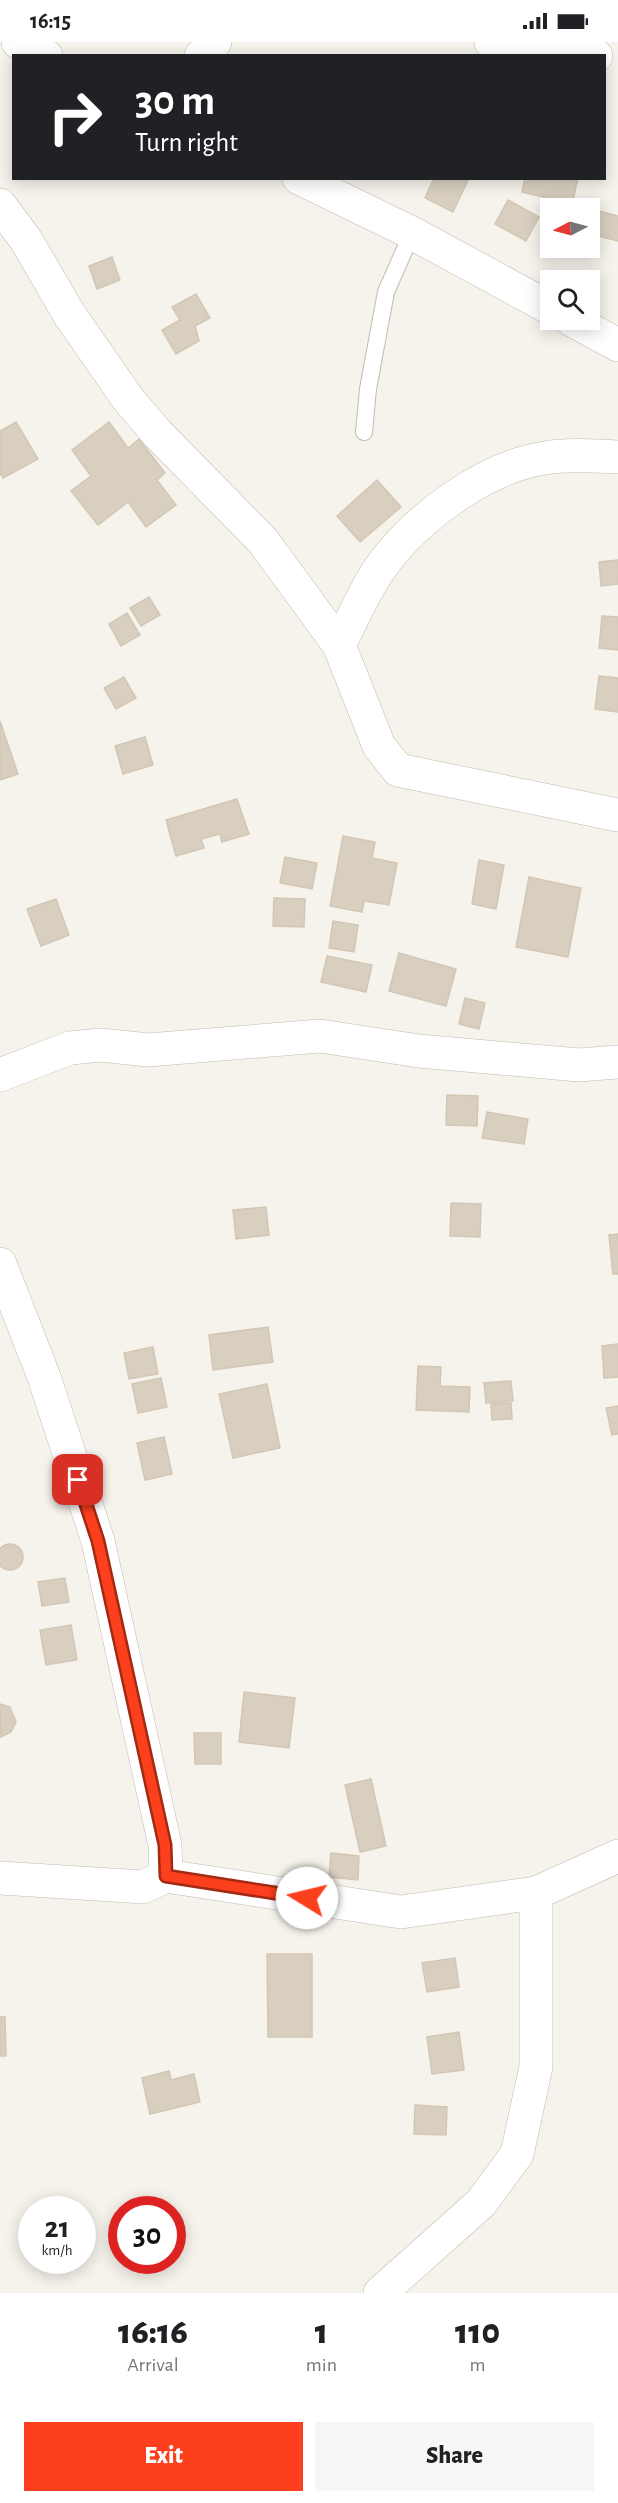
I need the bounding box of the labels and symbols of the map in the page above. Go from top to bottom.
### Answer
north arrow [540,198,600,258]
pin [52,1454,103,1505]
position arrow [275,1866,339,1930]
speed limit sign: 30 [108,2196,186,2274]

